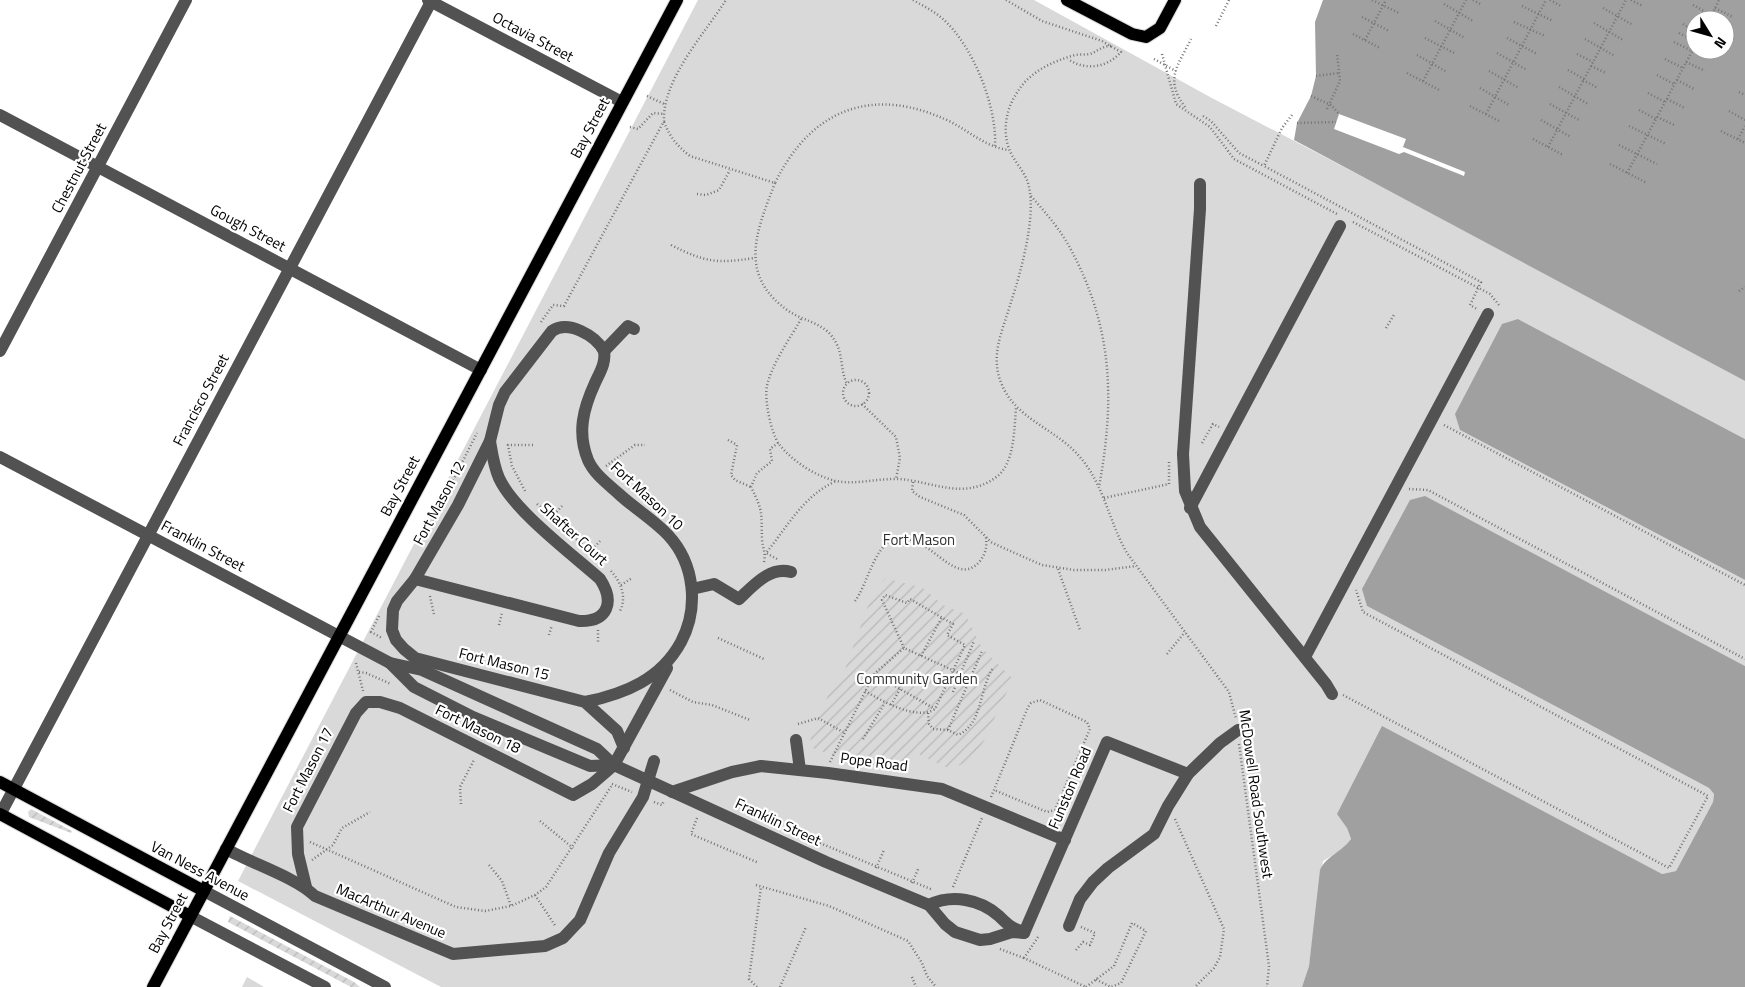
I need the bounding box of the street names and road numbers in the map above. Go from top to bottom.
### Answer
street label: Octavia Street [488,5,579,68]
street label: Bay Street [564,93,616,162]
street label: Chestnut Street [45,118,112,217]
street label: Gough Street [206,198,291,258]
street label: Francisco Street [167,349,235,450]
street label: Bay Street [374,451,426,520]
street label: Fort Mason 10 [606,456,689,536]
street label: Fort Mason 12 [407,457,470,549]
street label: Shafter Court [535,497,614,571]
street label: Franklin Street [157,514,250,578]
street label: Fort Mason 15 [456,641,552,686]
street label: Fort Mason 18 [432,698,525,759]
street label: McDowell Road Southwest [1233,708,1280,880]
street label: Fort Mason 17 [276,723,339,816]
street label: Funston Road [1042,743,1097,833]
street label: Pope Road [839,746,909,777]
street label: Franklin Street [732,792,826,852]
street label: Van Ness Avenue [147,835,254,906]
street label: MacArthur Avenue [333,877,450,944]
street label: Bay Street [142,888,194,957]

